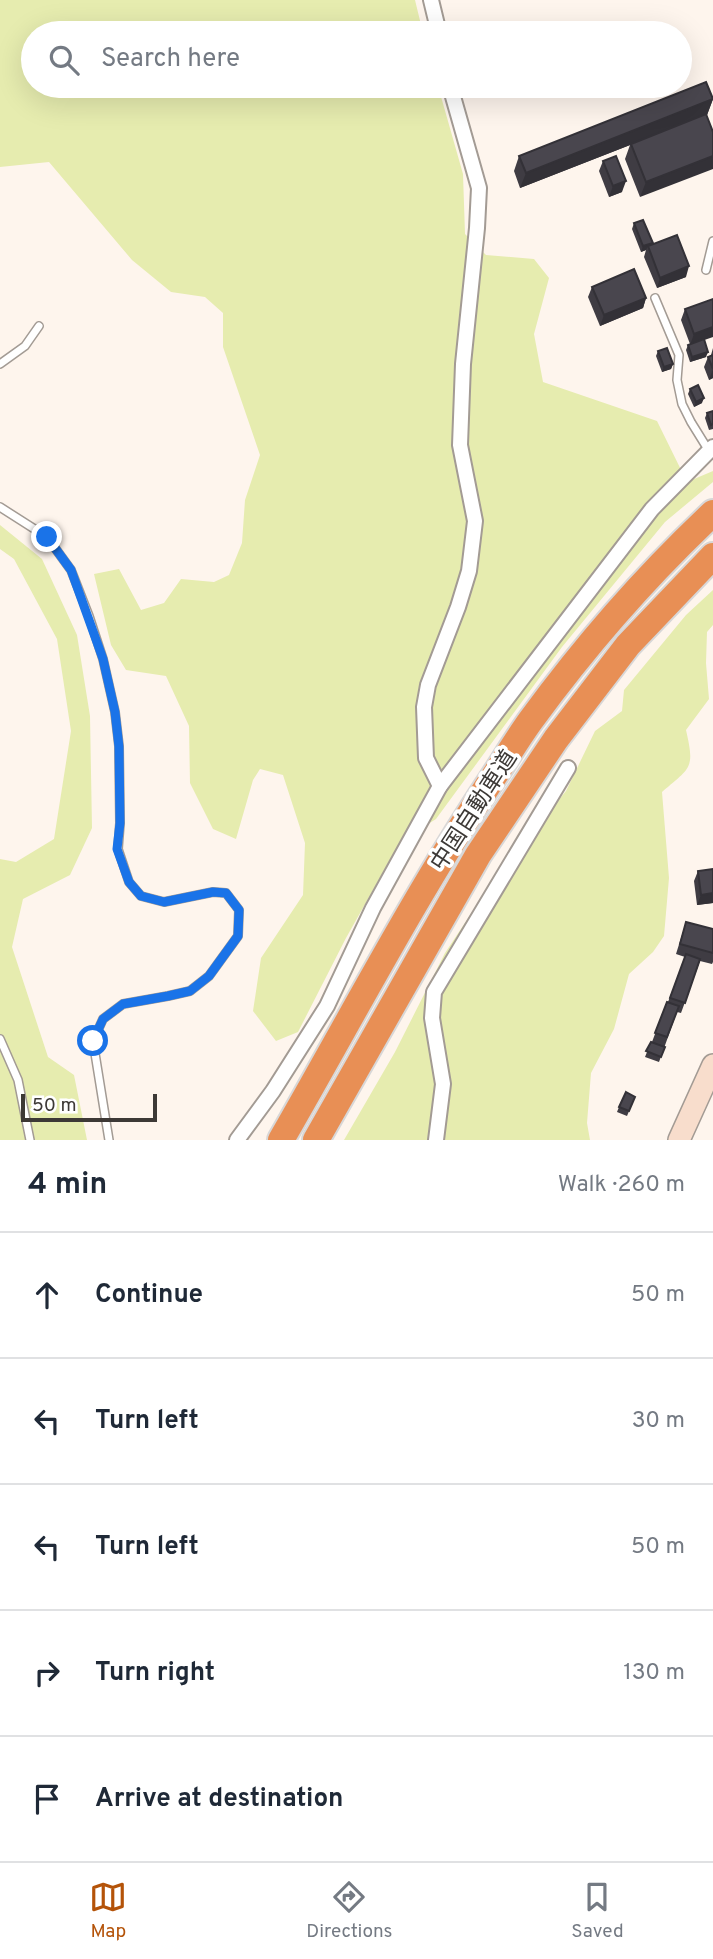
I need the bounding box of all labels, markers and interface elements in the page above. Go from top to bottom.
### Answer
search box [21,21,692,98]
icon: search [45,41,83,79]
text: Search here [101,43,240,76]
route end [31,521,62,552]
street label: 中国自動車道 [425,746,525,877]
route start [77,1025,108,1056]
scale bar [21,1091,158,1123]
text: 50 m [32,1094,77,1118]
text: 4 min [28,1167,107,1204]
text: Walk · 260 m [558,1171,685,1200]
icon: ahead [28,1276,66,1314]
text: Continue [95,1279,203,1312]
text: 50 m [631,1281,685,1310]
icon: left [28,1402,66,1440]
text: Turn left [95,1405,199,1438]
text: 30 m [632,1407,685,1436]
icon: left [28,1528,66,1566]
text: Turn left [95,1531,199,1564]
text: 50 m [631,1533,685,1562]
icon: right [28,1654,66,1692]
text: Turn right [95,1657,215,1690]
text: 130 m [623,1659,685,1688]
icon: arrive [28,1780,66,1818]
text: Arrive at destination [95,1783,343,1816]
tab: Map [89,1878,127,1944]
tab: Directions [306,1878,393,1944]
tab: Saved [571,1878,624,1944]

